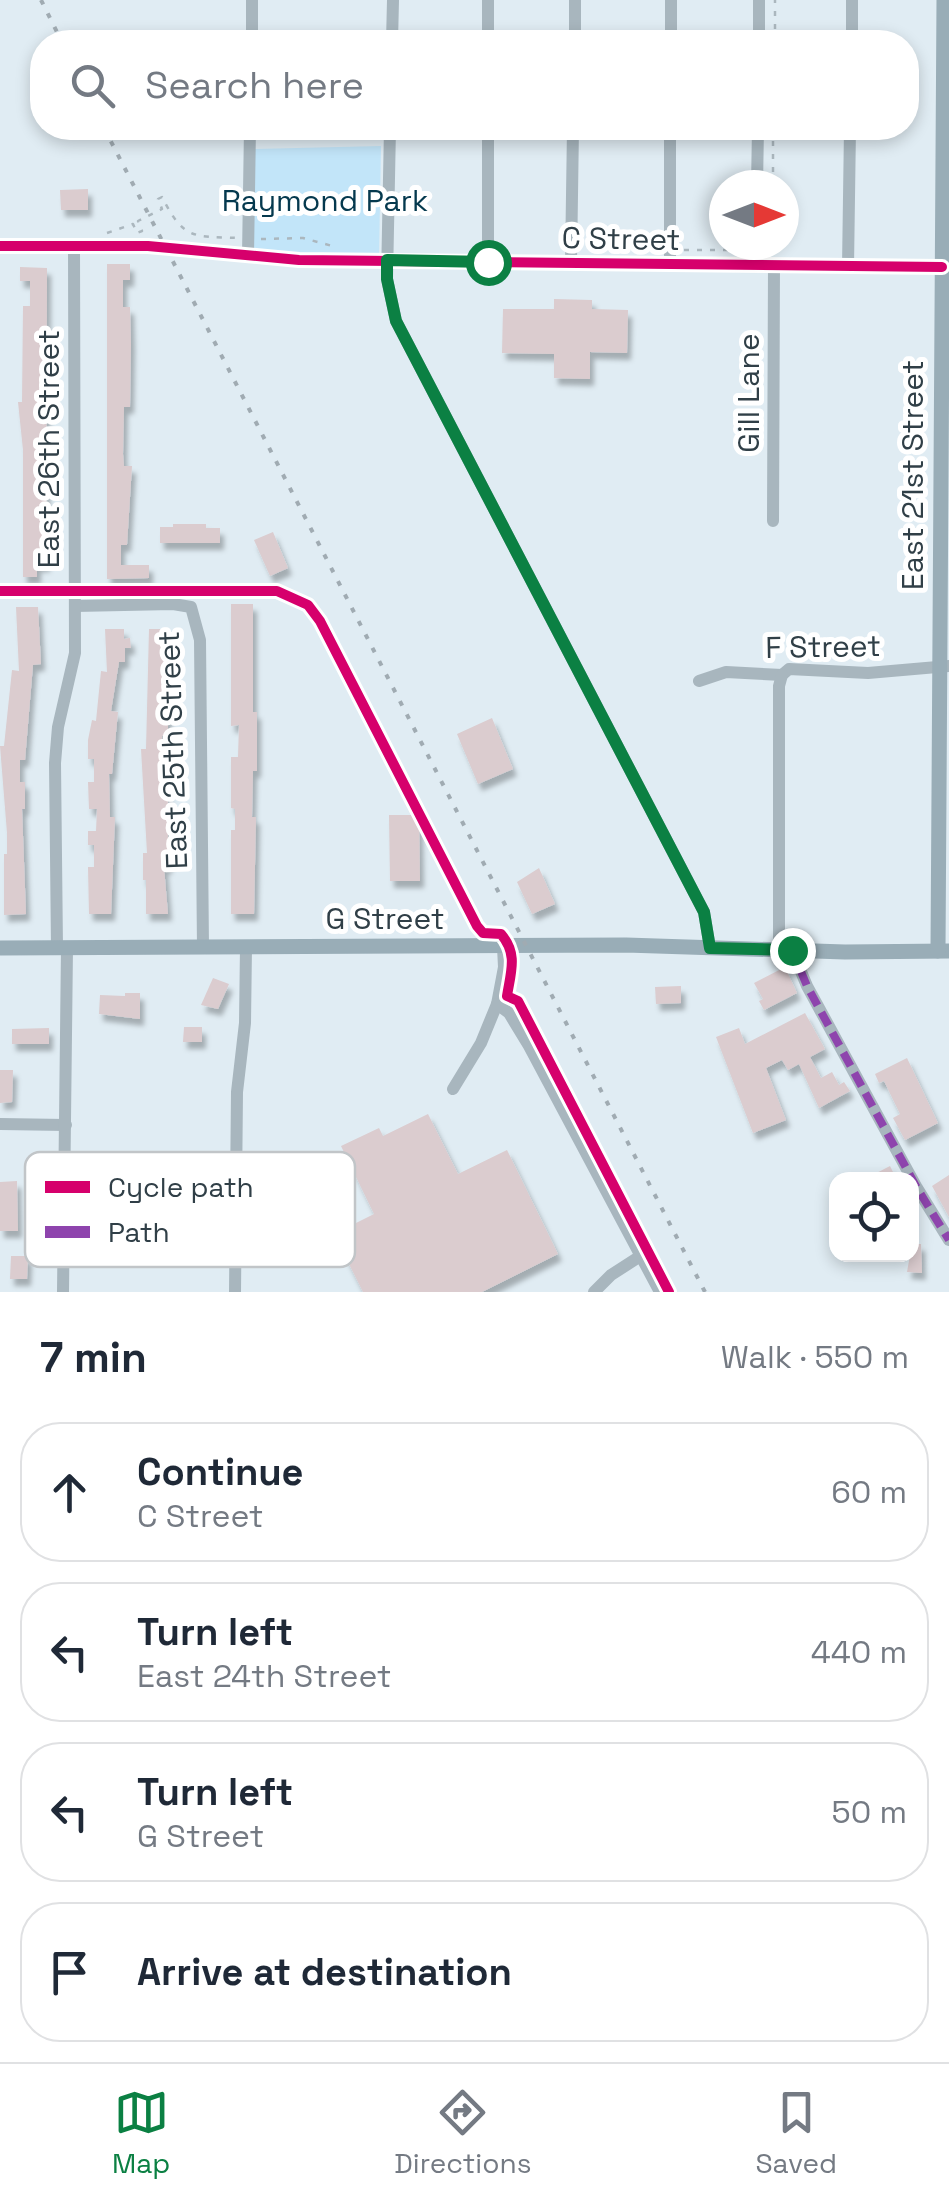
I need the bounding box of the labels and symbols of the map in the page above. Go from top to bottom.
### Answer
north arrow [709,170,799,260]
park label: Raymond Park [222,181,428,220]
street label: C Street [561,218,681,259]
route start [466,240,512,286]
street label: East 26th Street [29,329,68,569]
street label: Gill Lane [729,333,768,453]
street label: East 21st Street [893,360,932,590]
street label: F Street [765,626,881,667]
street label: East 25th Street [149,630,196,870]
street label: G Street [325,899,445,938]
route end [770,928,816,974]
legend [25,1152,355,1267]
text: Cycle path [108,1169,254,1205]
text: Path [108,1214,170,1250]

